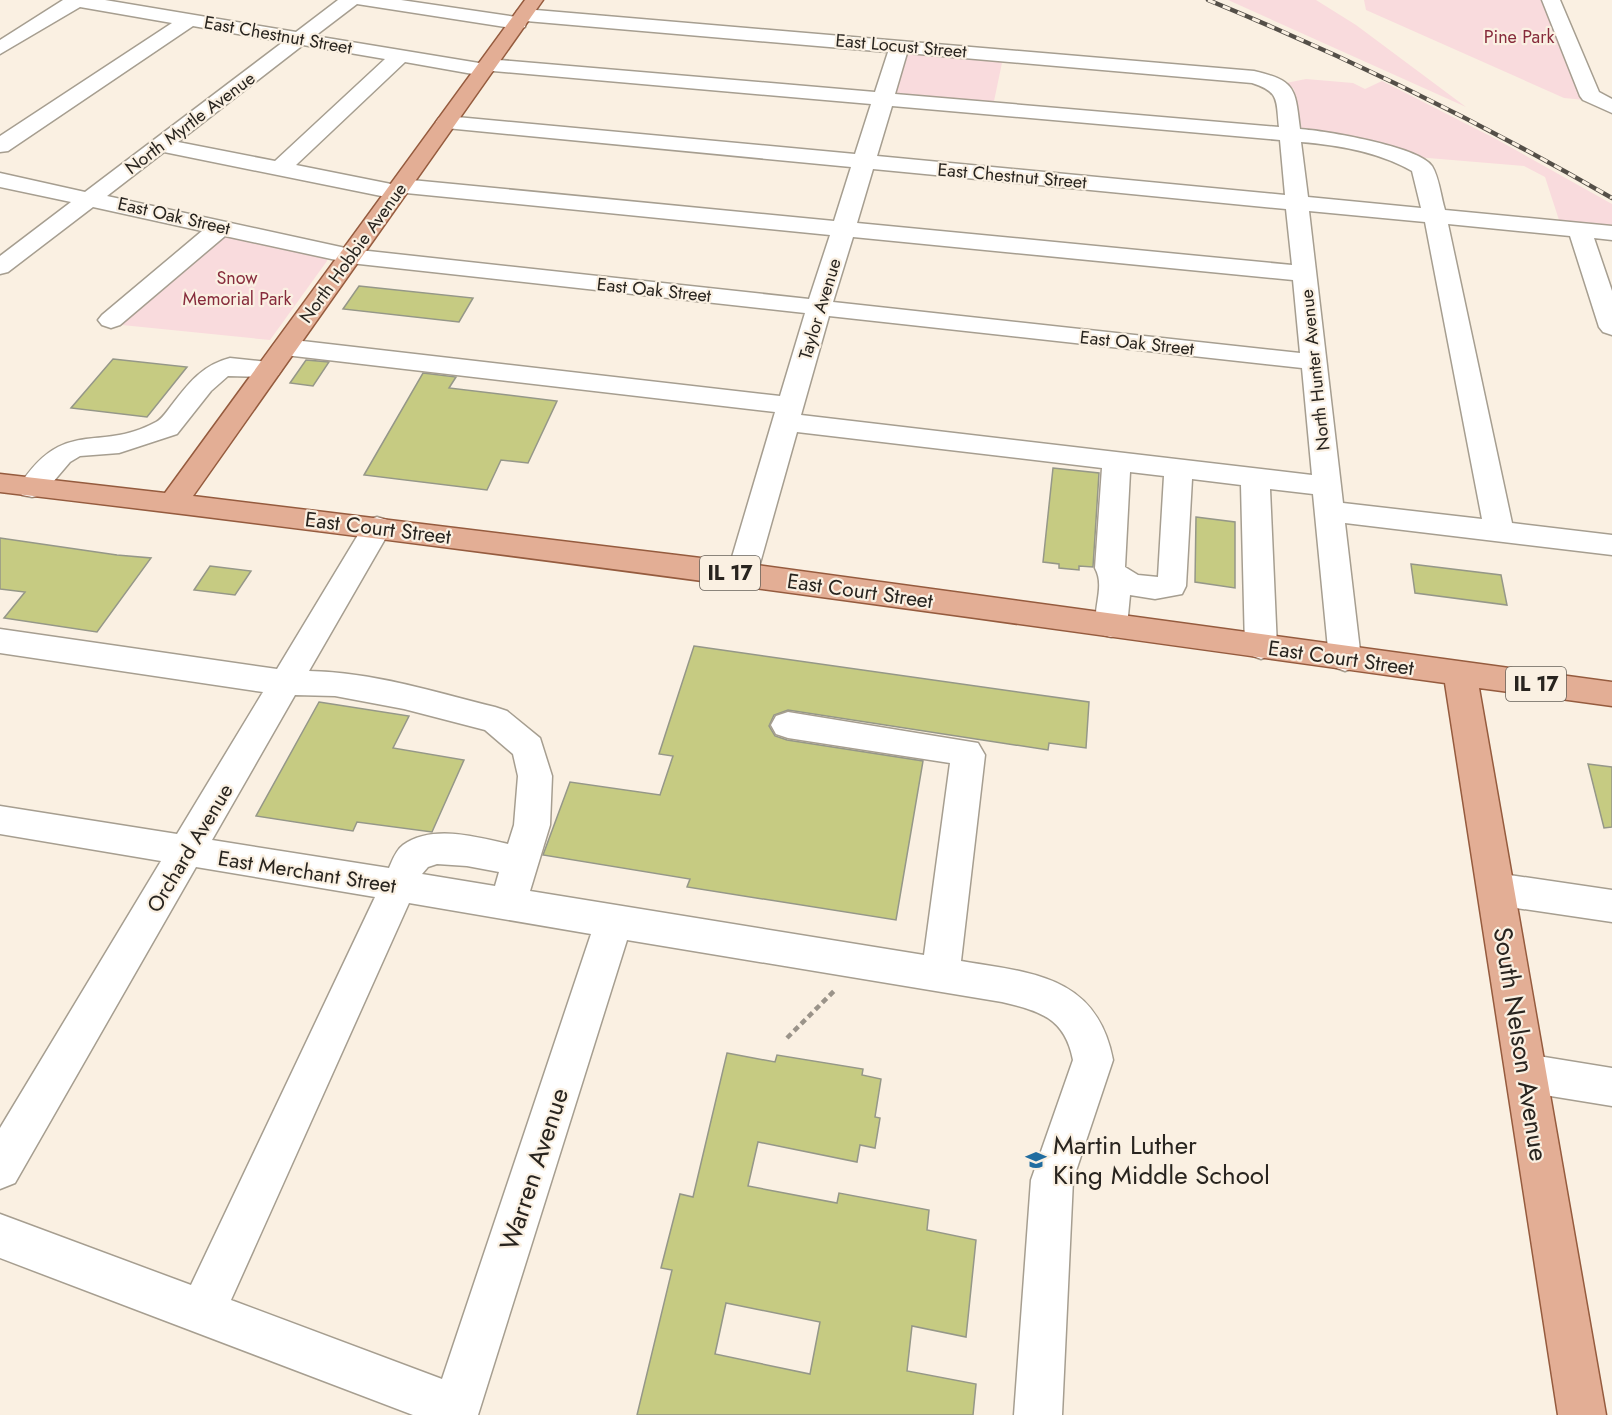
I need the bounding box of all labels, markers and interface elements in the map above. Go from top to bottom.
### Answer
street label: East Chestnut Street [202,9,355,61]
park label: Pine Park [1484,24,1554,50]
street label: East Locust Street [834,27,968,65]
street label: North Myrtle Avenue [119,65,261,181]
street label: East Chestnut Street [936,157,1088,196]
street label: North Hobbie Avenue [293,177,413,329]
street label: East Oak Street [115,190,233,242]
street label: Taylor Avenue [792,255,848,363]
park label: Snow Memorial Park [183,265,291,312]
street label: East Oak Street [596,271,713,309]
street label: North Hunter Avenue [1294,288,1336,452]
street label: East Oak Street [1079,324,1196,362]
street label: East Court Street [303,504,453,552]
road number: IL 17 [700,556,760,590]
street label: East Court Street [785,566,935,616]
street label: East Court Street [1266,633,1416,683]
road number: IL 17 [1506,667,1566,701]
street label: Orchard Avenue [140,778,240,918]
street label: East Merchant Street [216,843,398,901]
street label: South Nelson Avenue [1484,924,1558,1164]
street label: Warren Avenue [490,1083,578,1255]
place label: Martin Luther King Middle School [1053,1126,1270,1194]
school or university icon: Martin Luther King Middle School [1024,1148,1048,1172]

